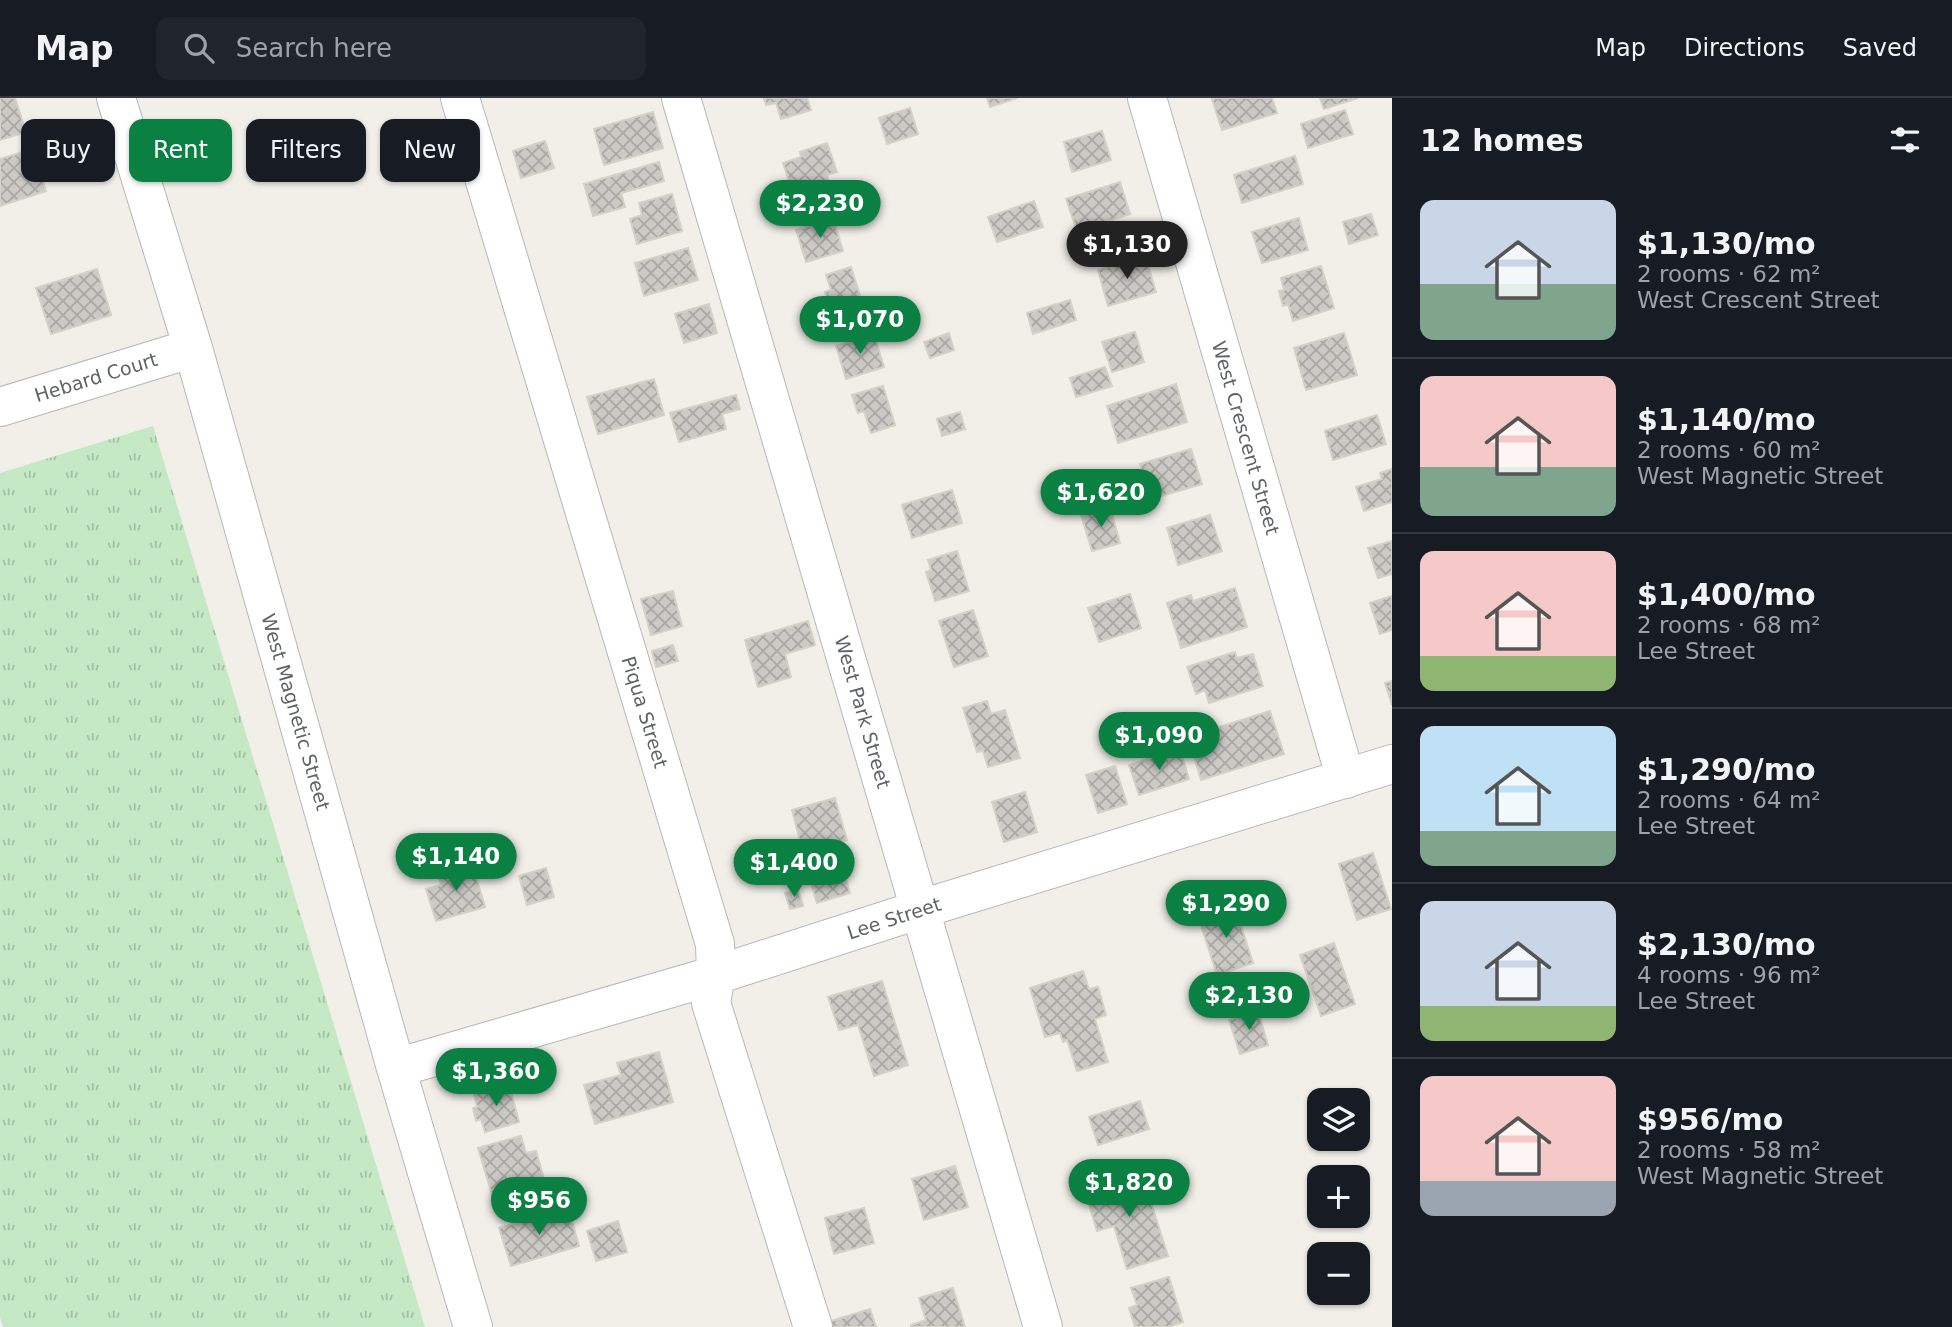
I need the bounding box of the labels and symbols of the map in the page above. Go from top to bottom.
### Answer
pin: $2,230 [763,180,877,240]
pin: $1,130 [1070,222,1184,281]
pin: $1,070 [803,296,917,356]
street label: West Crescent Street [1208,339,1284,537]
street label: Hebard Court [32,348,160,406]
pin: $1,620 [1044,470,1158,529]
street label: West Magnetic Street [257,611,335,813]
street label: West Park Street [831,633,895,791]
street label: Piqua Street [618,653,672,771]
pin: $1,090 [1102,712,1216,772]
pin: $1,140 [399,834,513,893]
pin: $1,400 [737,840,851,899]
pin: $1,290 [1169,880,1283,940]
street label: Lee Street [844,892,944,944]
pin: $2,130 [1192,972,1306,1032]
pin: $1,360 [439,1048,553,1108]
pin: $1,820 [1072,1160,1186,1219]
pin: $956 [498,1178,580,1237]

